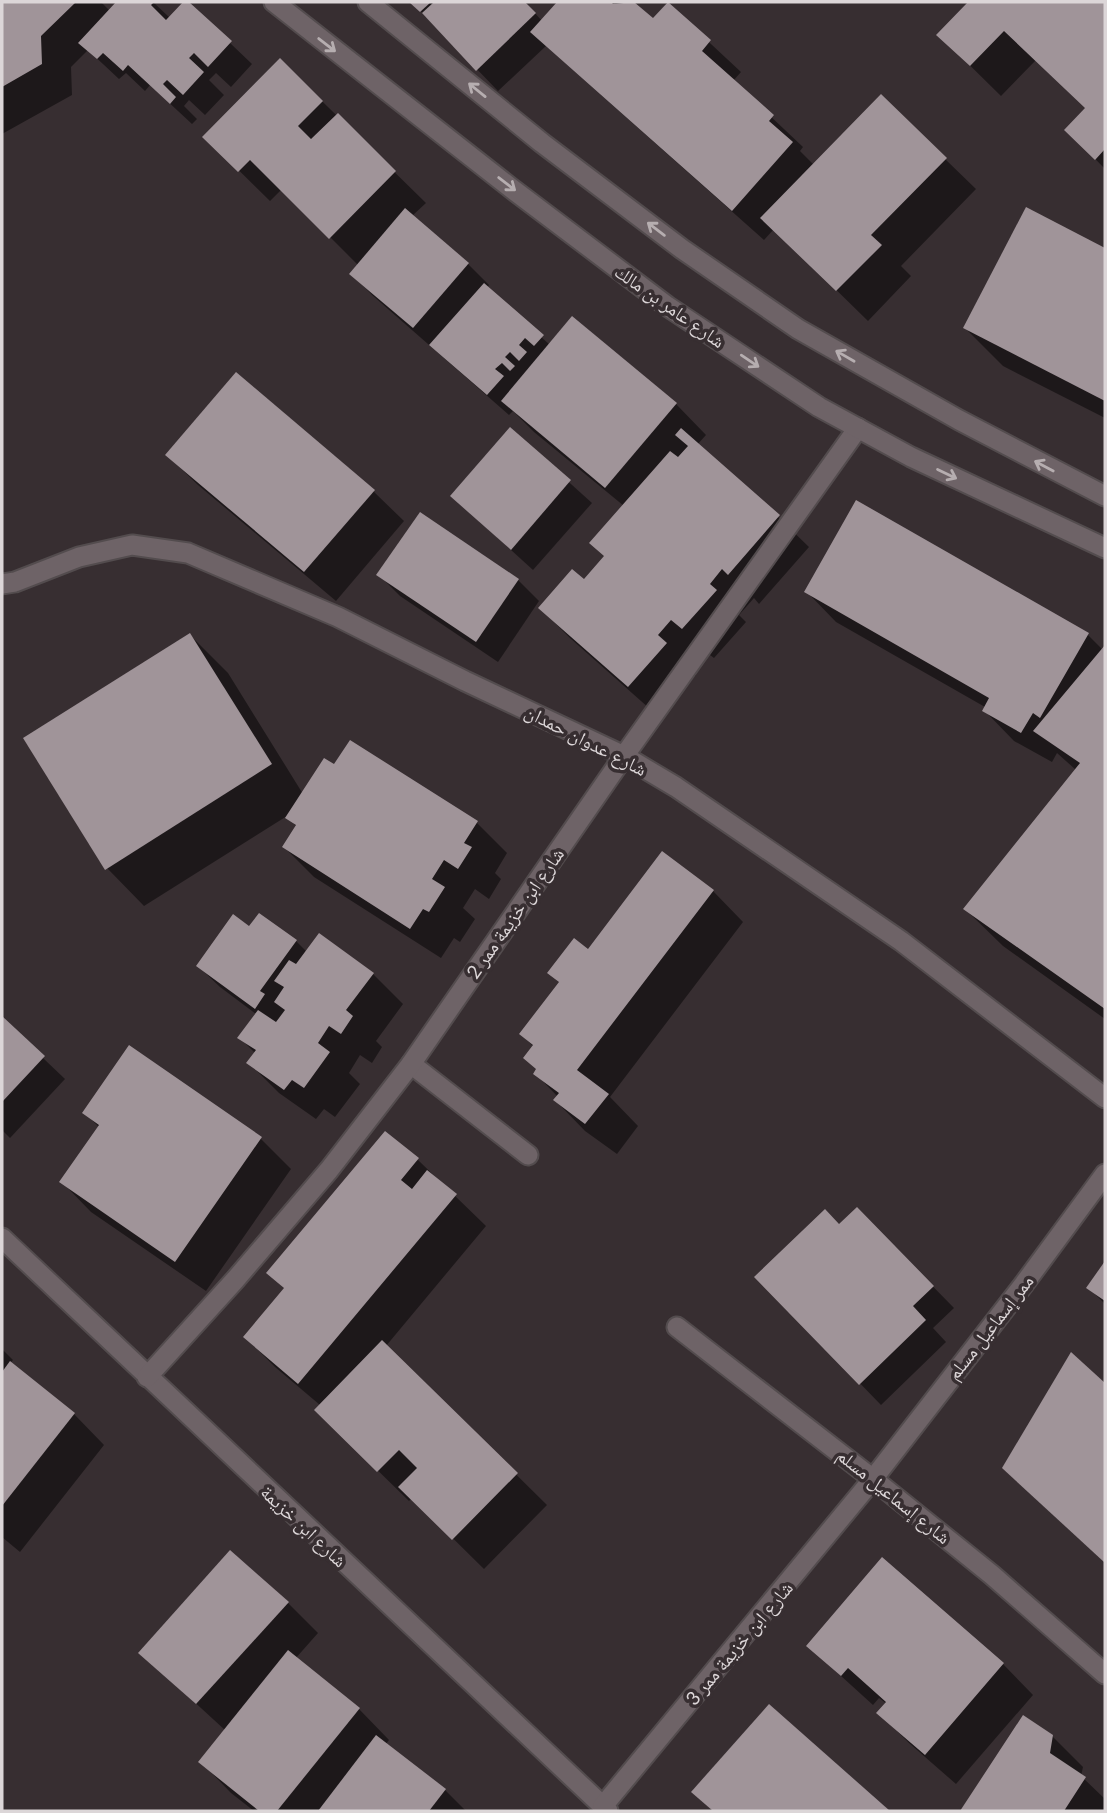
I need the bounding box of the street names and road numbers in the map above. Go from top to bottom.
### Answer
street label: شارع عامر بن مالك [610,259,730,353]
street label: شارع عدوان حمدان [521,699,651,781]
street label: شارع ابن خزيمة ممر 2 [461,843,569,983]
street label: ممر إسماعيل مسلم [941,1269,1040,1386]
street label: شارع إسماعيل مسلم [831,1443,956,1551]
street label: شارع ابن خزيمة [256,1480,352,1572]
street label: شارع ابن خزيمة ممر 3 [680,1576,798,1710]

